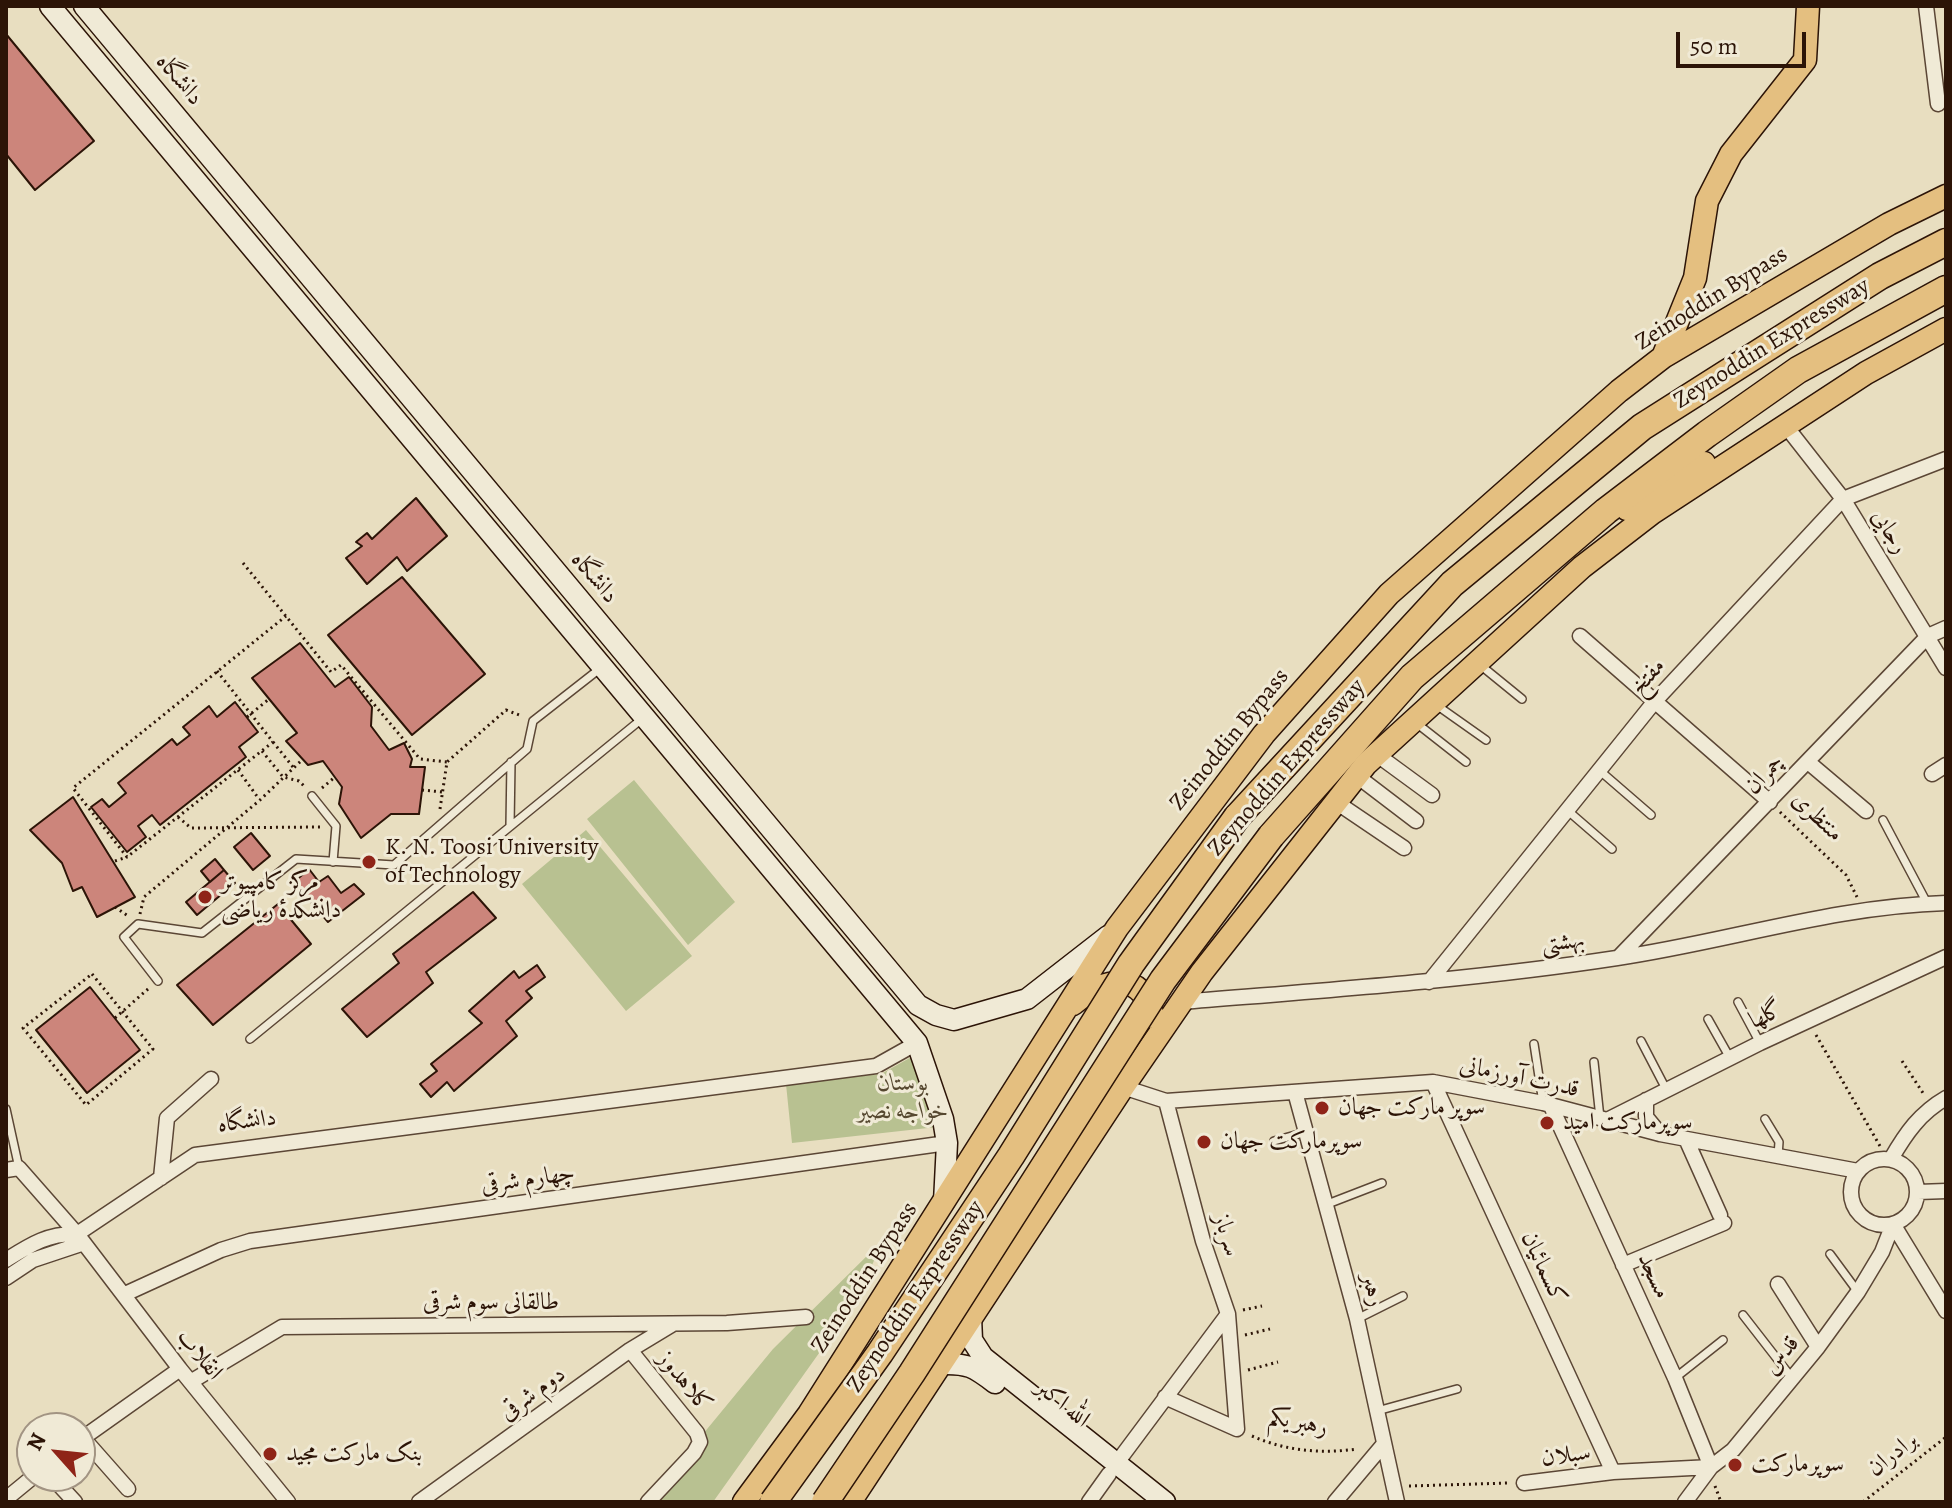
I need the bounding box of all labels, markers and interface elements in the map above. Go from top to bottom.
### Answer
scale bar [1680,16,1810,66]
text: 50 m [1690,30,1738,62]
street label: دانشگاه [149,48,209,112]
street label: Zeinoddin Bypass [1631,241,1793,357]
street label: Zeynoddin Expressway [1669,272,1875,416]
street label: رجایی [1864,504,1914,560]
street label: دانشگاه [564,546,624,610]
street label: مفتخ [1624,653,1672,701]
street label: Zeinoddin Bypass [1164,663,1296,817]
street label: Zeynoddin Expressway [1202,674,1372,862]
street label: چمران [1739,749,1791,801]
street label: منتظری [1785,786,1849,848]
place label: K. N. Toosi University of Technology [385,834,599,890]
marker: K. N. Toosi University of Technology [360,853,378,871]
place label: مرکز کامپیوتر دانشکدهٔ ریاضی [221,869,341,925]
marker: مرکز کامپیوتر دانشکدهٔ ریاضی [196,888,214,906]
street label: بهشتی [1539,926,1587,960]
street label: گلها [1745,996,1787,1036]
street label: قدرت آورزمانی [1457,1051,1581,1105]
park label: بوستان خواجه نصیر [857,1070,949,1126]
place label: سوپر مارکت جهان [1338,1094,1485,1122]
marker: سوپر مارکت جهان [1313,1099,1331,1117]
street label: دانشگاه [216,1104,278,1140]
place label: سوپرمارکت امید [1563,1109,1693,1137]
marker: سوپرمارکت امید [1538,1114,1556,1132]
place label: سوپرمارکت جهان [1220,1128,1362,1156]
marker: سوپرمارکت جهان [1195,1133,1213,1151]
street label: چهارم شرقی [479,1159,577,1201]
street label: Zeynoddin Expressway [841,1196,991,1398]
street label: Zeinoddin Bypass [805,1197,925,1359]
street label: سرباز [1206,1210,1246,1260]
street label: کسمائیان [1514,1227,1572,1309]
street label: مسجد [1630,1249,1676,1303]
street label: رهبر [1354,1270,1390,1310]
street label: طالقانی سوم شرقی [423,1289,559,1317]
street label: انقلاب [170,1324,228,1386]
street label: قدس [1758,1331,1806,1381]
street label: کلاهدوز [650,1345,718,1419]
street label: دوم شرقی [494,1360,572,1428]
street label: الله اکبر [1029,1373,1095,1435]
street label: رهبر یکم [1266,1403,1330,1443]
north arrow [16,1412,96,1492]
street label: برادران [1862,1426,1924,1484]
text: N [19,1428,53,1456]
street label: سبلان [1540,1439,1592,1473]
place label: بنک‌ مارکت مجید [286,1440,422,1468]
marker: بنک‌ مارکت مجید [261,1445,279,1463]
place label: سوپرمارکت [1751,1451,1844,1479]
marker: سوپرمارکت [1726,1456,1744,1474]

